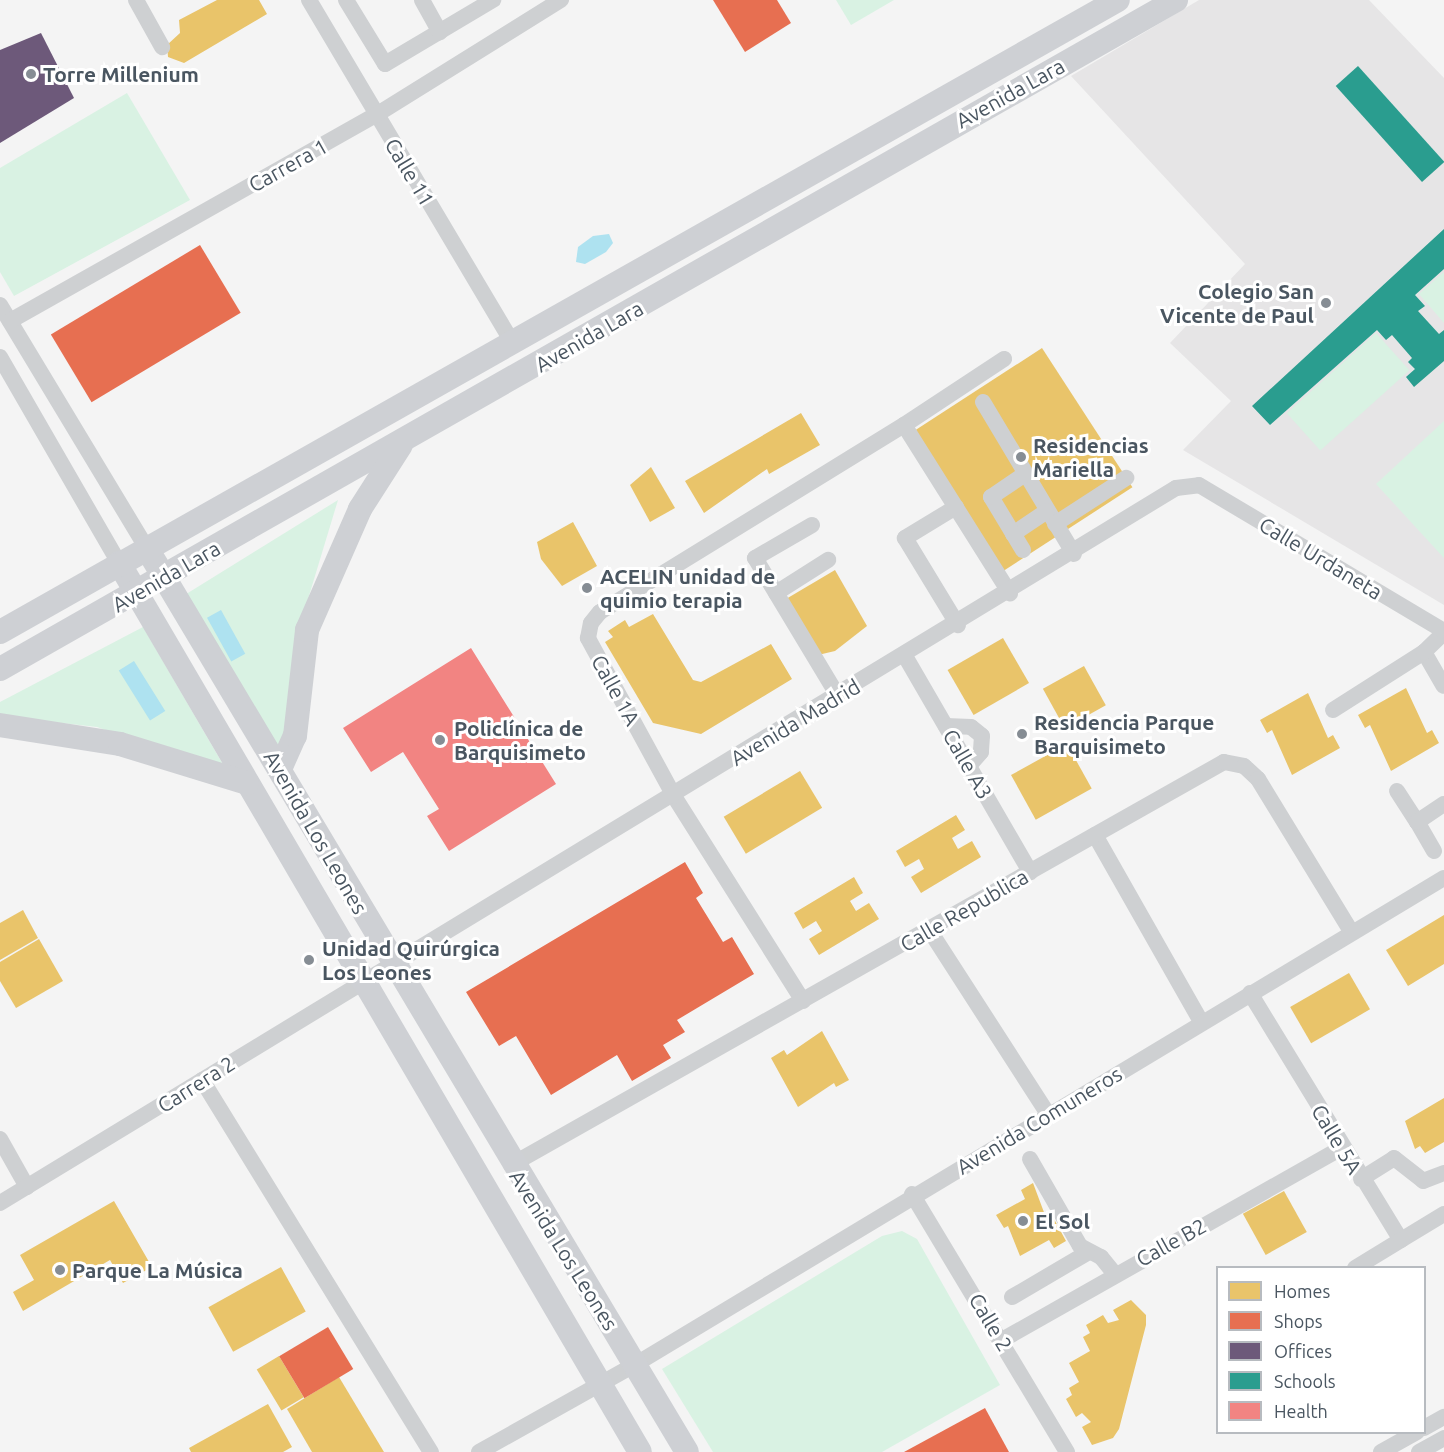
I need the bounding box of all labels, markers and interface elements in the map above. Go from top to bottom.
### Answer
street label: Avenida Lara [951,53,1069,133]
place label: Torre Millenium [43,61,199,87]
marker: Torre Millenium [24,67,38,81]
street label: Carrera 1 [244,133,332,197]
street label: Calle 11 [380,133,440,211]
place label: Colegio San Vicente de Paul [1160,278,1314,328]
street label: Avenida Lara [531,295,647,377]
marker: Colegio San Vicente de Paul [1319,296,1333,310]
place label: Residencias Mariella [1033,432,1149,482]
marker: Residencias Mariella [1014,450,1028,464]
street label: Calle Urdaneta [1255,511,1387,605]
street label: Avenida Lara [108,535,224,617]
place label: ACELIN unidad de quimio terapia [600,563,775,613]
marker: ACELIN unidad de quimio terapia [578,579,596,597]
street label: Calle 1A [586,650,646,730]
street label: Avenida Madrid [726,673,864,771]
place label: Residencia Parque Barquisimeto [1034,709,1214,759]
place label: Policlínica de Barquisimeto [454,715,586,765]
street label: Calle A3 [938,725,998,803]
marker: Residencia Parque Barquisimeto [1015,727,1029,741]
marker: Policlínica de Barquisimeto [431,731,449,749]
street label: Avenida Los Leones [259,746,373,918]
street label: Calle Republica [896,863,1032,957]
place label: Unidad Quirúrgica Los Leones [322,935,500,985]
marker: Unidad Quirúrgica Los Leones [300,951,318,969]
street label: Carrera 2 [153,1050,239,1118]
street label: Avenida Comuneros [952,1061,1126,1179]
street label: Calle 5A [1306,1100,1368,1178]
street label: Avenida Los Leones [504,1165,624,1335]
place label: El Sol [1035,1208,1090,1234]
street label: Calle B2 [1132,1212,1210,1272]
marker: El Sol [1016,1214,1030,1228]
place label: Parque La Música [72,1257,243,1283]
marker: Parque La Música [53,1263,67,1277]
legend [1216,1266,1426,1434]
text: Homes [1274,1281,1330,1301]
street label: Calle 2 [964,1289,1018,1355]
text: Shops [1274,1311,1323,1331]
text: Offices [1274,1341,1332,1361]
text: Schools [1274,1371,1336,1391]
text: Health [1274,1401,1328,1421]

